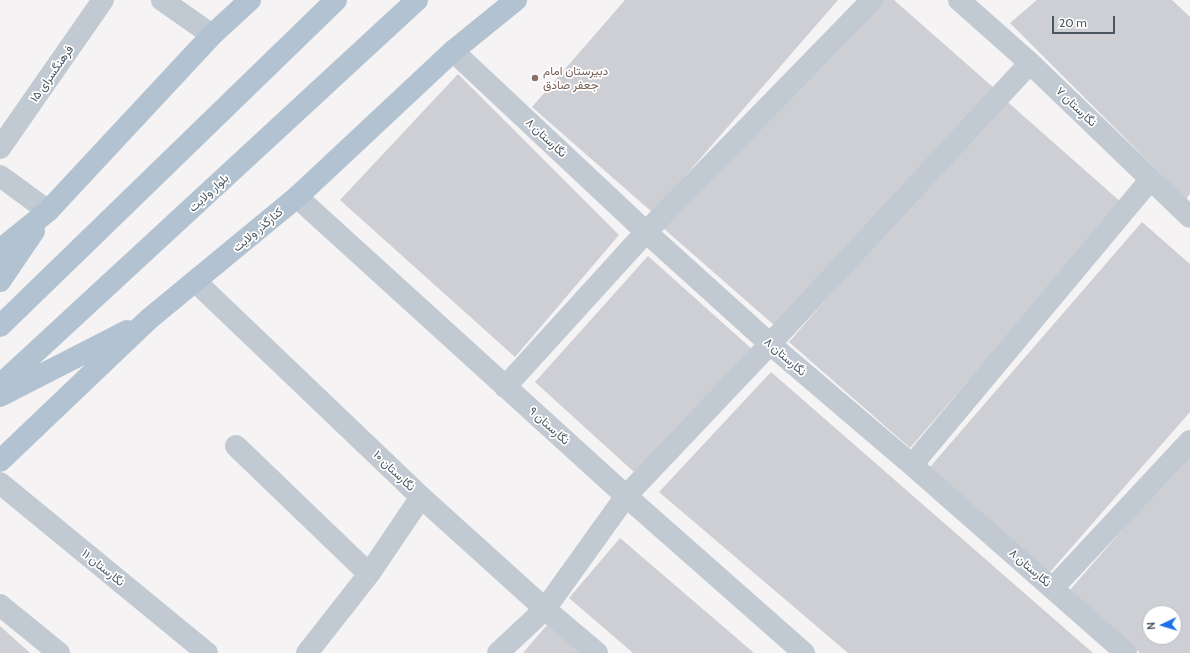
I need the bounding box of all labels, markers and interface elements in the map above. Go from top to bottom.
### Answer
scale bar [1054,8,1117,34]
text: 20 m [1059,15,1087,30]
street label: فرهنگسرای ۱۵ [27,43,77,105]
place label: دبیرستان امام جعفر صادق [543,64,608,92]
marker: دبیرستان امام جعفر صادق [530,73,540,83]
street label: نگارستان ۷ [1053,84,1099,130]
street label: نگارستان ۸ [522,115,570,161]
street label: بلوار ولایت [186,171,232,215]
street label: کنارگذر ولایت [230,205,286,255]
street label: نگارستان ۸ [761,335,809,379]
street label: نگارستان ۹ [526,404,572,448]
street label: نگارستان ۱۰ [370,448,418,494]
street label: نگارستان ۱۱ [79,546,127,590]
street label: نگارستان ۸ [1006,546,1054,590]
north arrow [1142,605,1182,645]
text: N [1144,621,1158,630]

